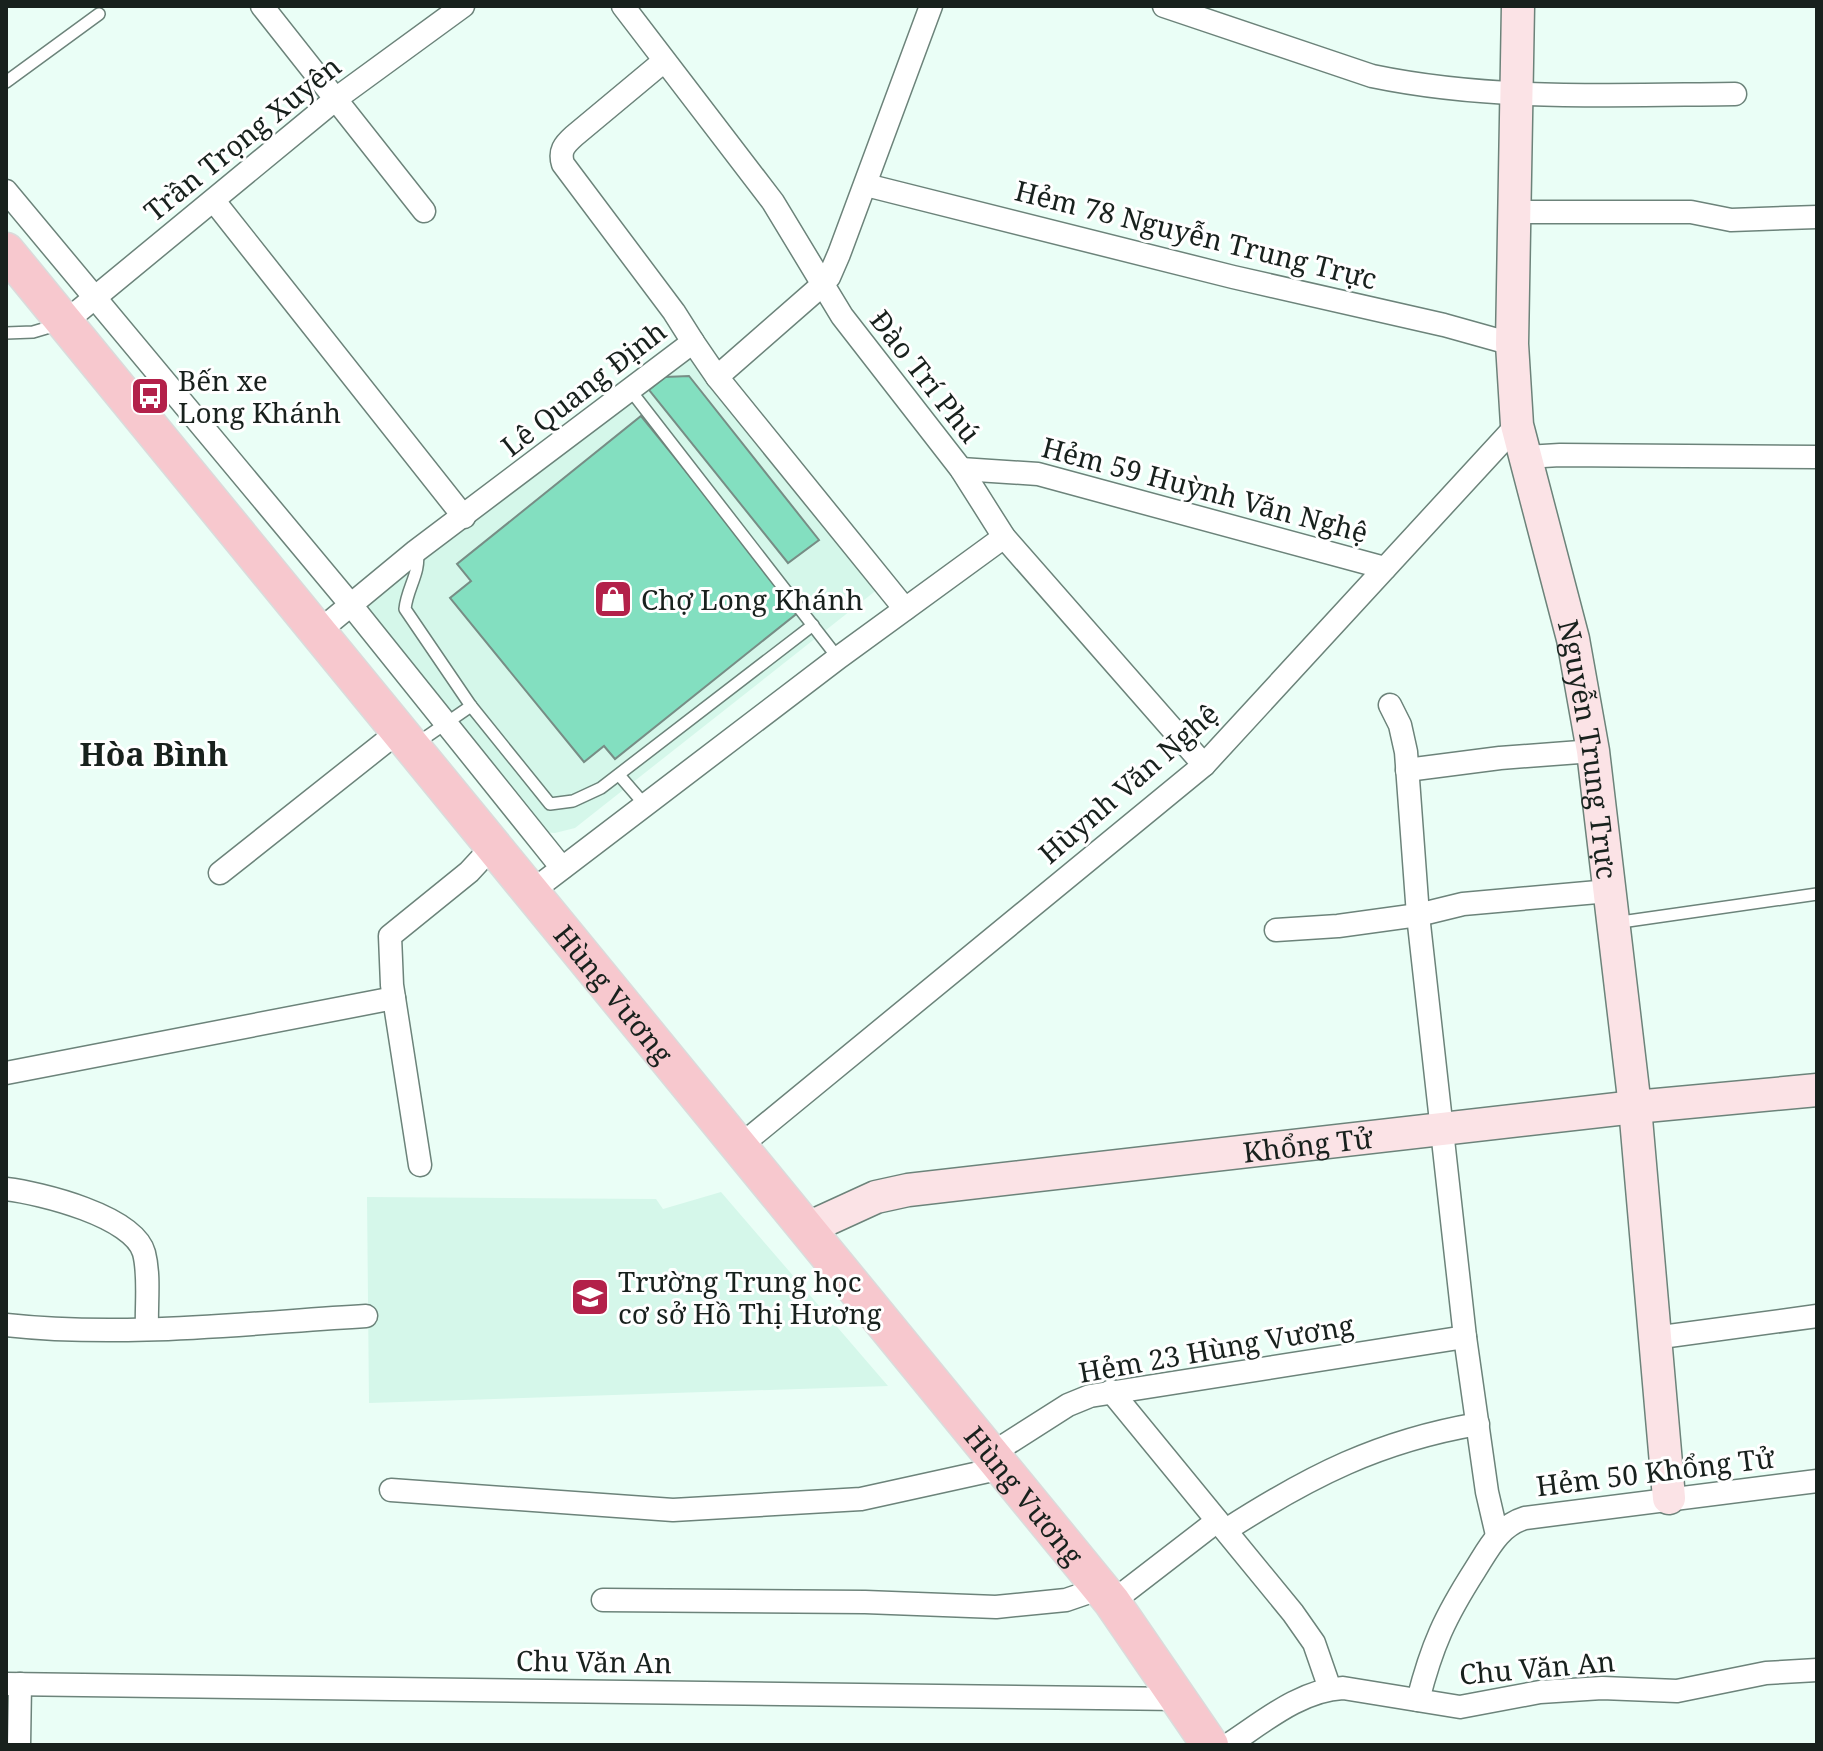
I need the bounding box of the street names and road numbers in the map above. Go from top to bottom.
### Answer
street label: Trần Trọng Xuyên [136,47,348,229]
street label: Hẻm 78 Nguyễn Trung Trực [1011,171,1381,297]
street label: Đào Trí Phú [862,302,990,450]
street label: Lê Quang Định [493,312,673,464]
street label: Hẻm 59 Huỳnh Văn Nghệ [1038,427,1372,551]
street label: Nguyễn Trung Trực [1550,615,1627,881]
street label: Hùynh Văn Nghệ [1030,694,1226,872]
street label: Hùng Vương [546,916,682,1071]
street label: Khổng Tử [1241,1118,1376,1171]
street label: Hẻm 23 Hùng Vương [1076,1305,1356,1391]
street label: Hùng Vương [956,1418,1093,1573]
street label: Hẻm 50 Khổng Tử [1534,1437,1777,1504]
street label: Chu Văn An [516,1641,672,1681]
street label: Chu Văn An [1458,1641,1616,1693]

